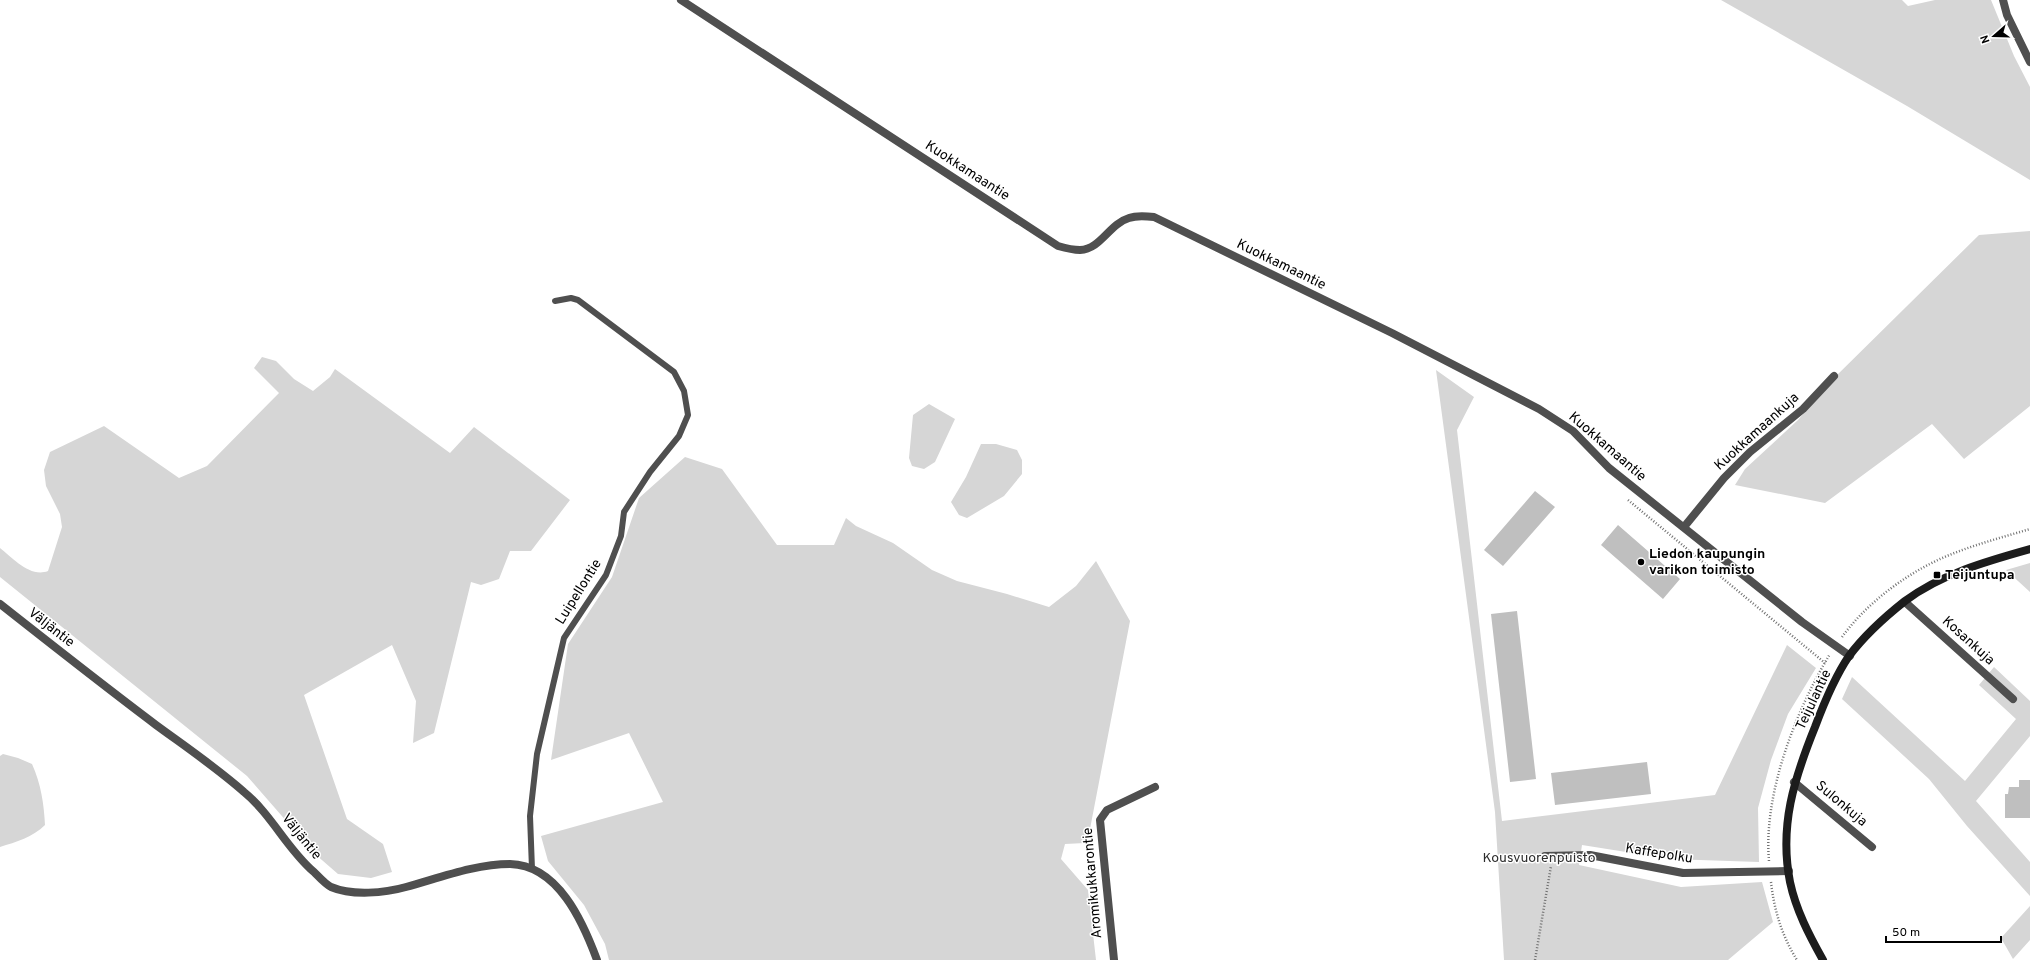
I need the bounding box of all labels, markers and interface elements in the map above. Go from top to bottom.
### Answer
north arrow [1974,16,2014,56]
text: N [1978,33,1993,45]
street label: Kuokkamaantie [921,137,1013,205]
street label: Kuokkamaantie [1233,236,1329,294]
street label: Kuokkamaankuja [1711,389,1803,475]
street label: Kuokkamaantie [1565,409,1649,485]
place label: Liedon kaupungin varikon toimisto [1649,546,1765,579]
street label: Luipellontie [552,556,606,628]
marker: Liedon kaupungin varikon toimisto [1636,557,1646,567]
place label: Teijuntupa [1945,567,2015,584]
marker: Teijuntupa [1932,570,1942,580]
street label: Väljäntie [24,605,78,651]
street label: Kosankuja [1938,613,1998,669]
street label: Teijulantie [1793,667,1835,733]
street label: Sulonkuja [1812,778,1870,830]
street label: Väljäntie [277,810,325,864]
street label: Aromikukkarontie [1080,827,1106,939]
street label: Kaffepolku [1624,840,1694,868]
park label: Kousvuorenpuisto [1482,850,1596,867]
scale bar [1886,918,2001,944]
text: 50 m [1892,925,1920,941]

